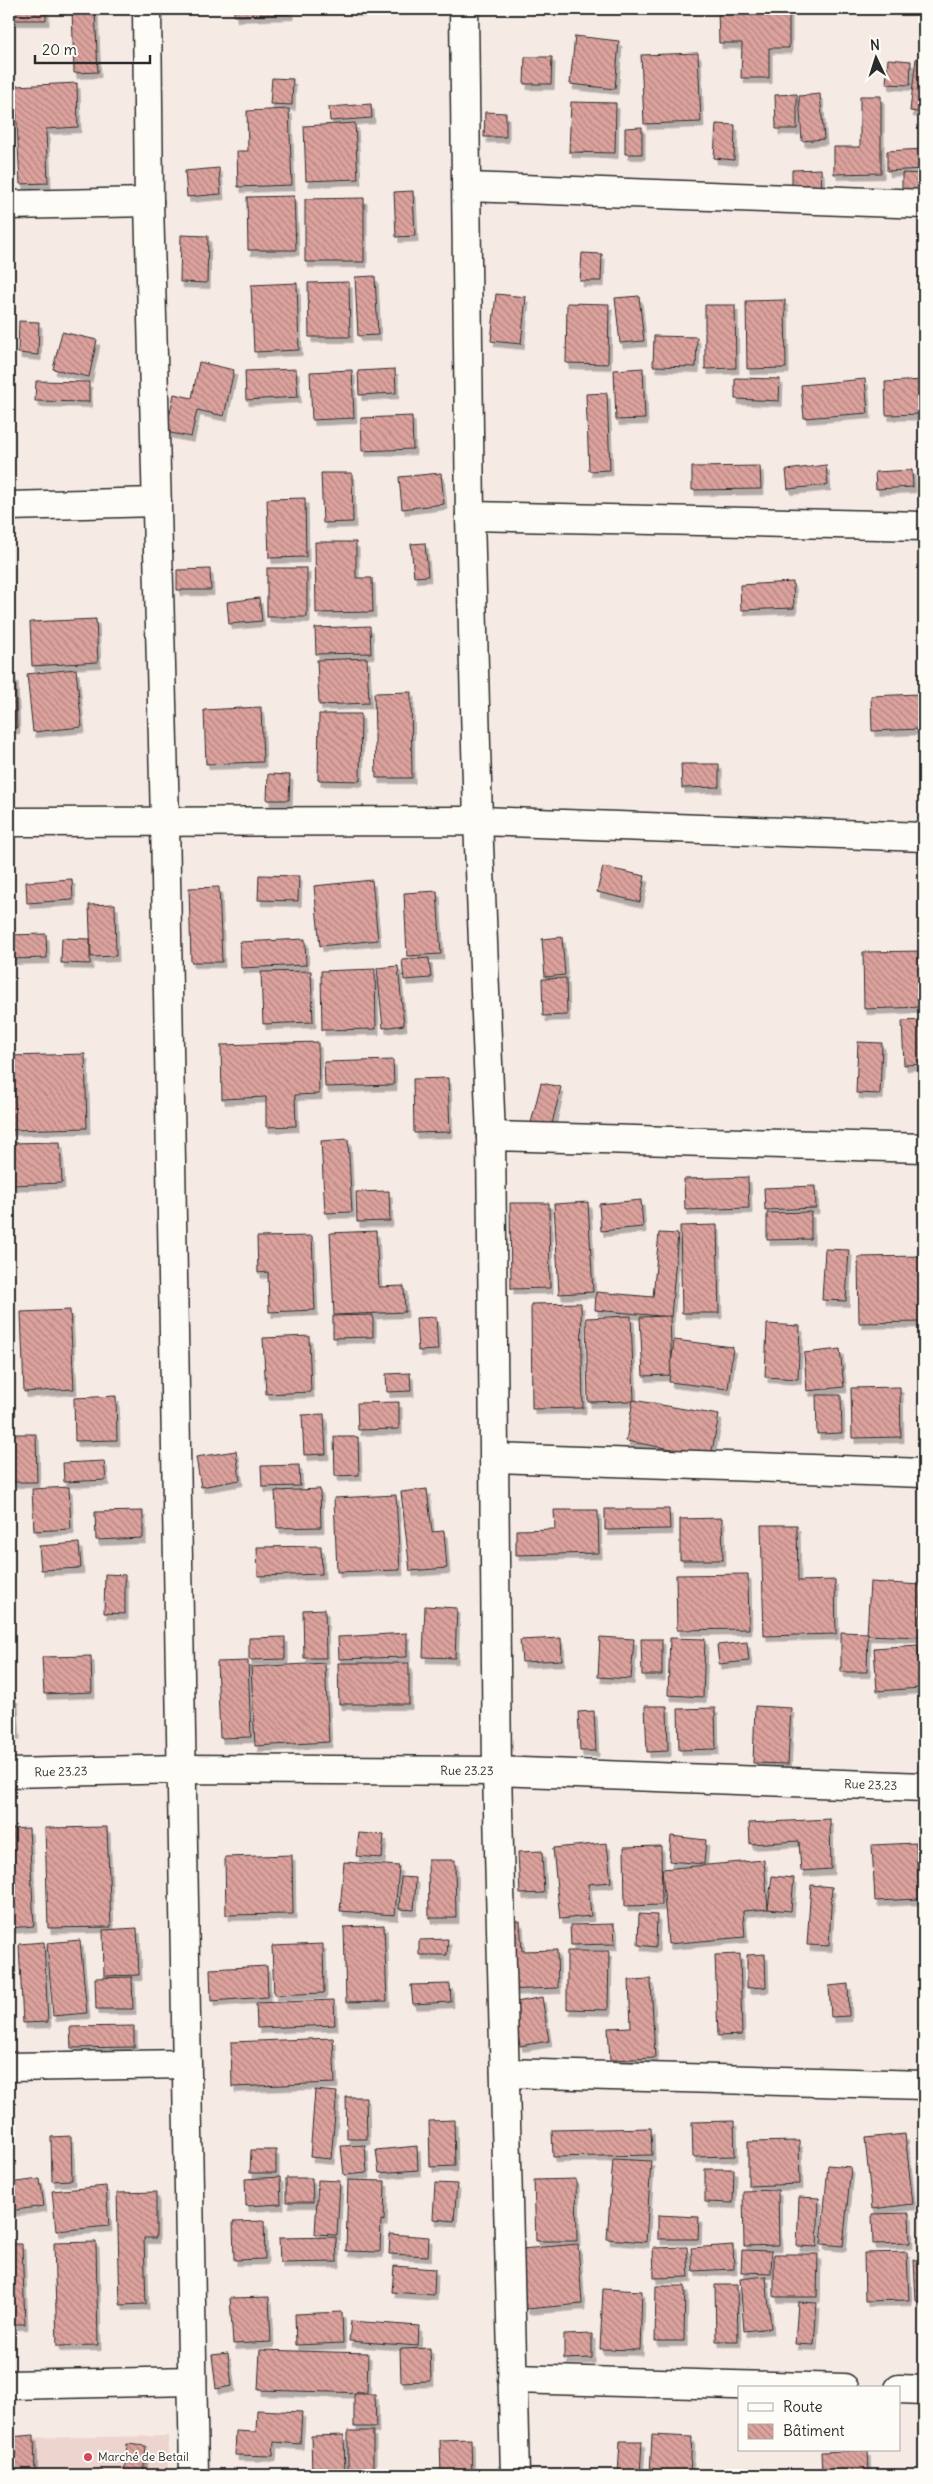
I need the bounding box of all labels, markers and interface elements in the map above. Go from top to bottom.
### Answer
scale bar [35,32,150,64]
north arrow [850,32,900,82]
text: N [870,36,881,54]
text: 20 m [42,40,77,59]
street label: Rue 23.23 [34,1763,88,1779]
street label: Rue 23.23 [440,1763,494,1778]
street label: Rue 23.23 [844,1776,898,1793]
legend [738,2386,900,2452]
text: Route [783,2397,823,2416]
text: Bâtiment [783,2421,845,2440]
place label: Marché de Betail [98,2449,189,2464]
marker: Marché de Betail [82,2451,94,2463]

